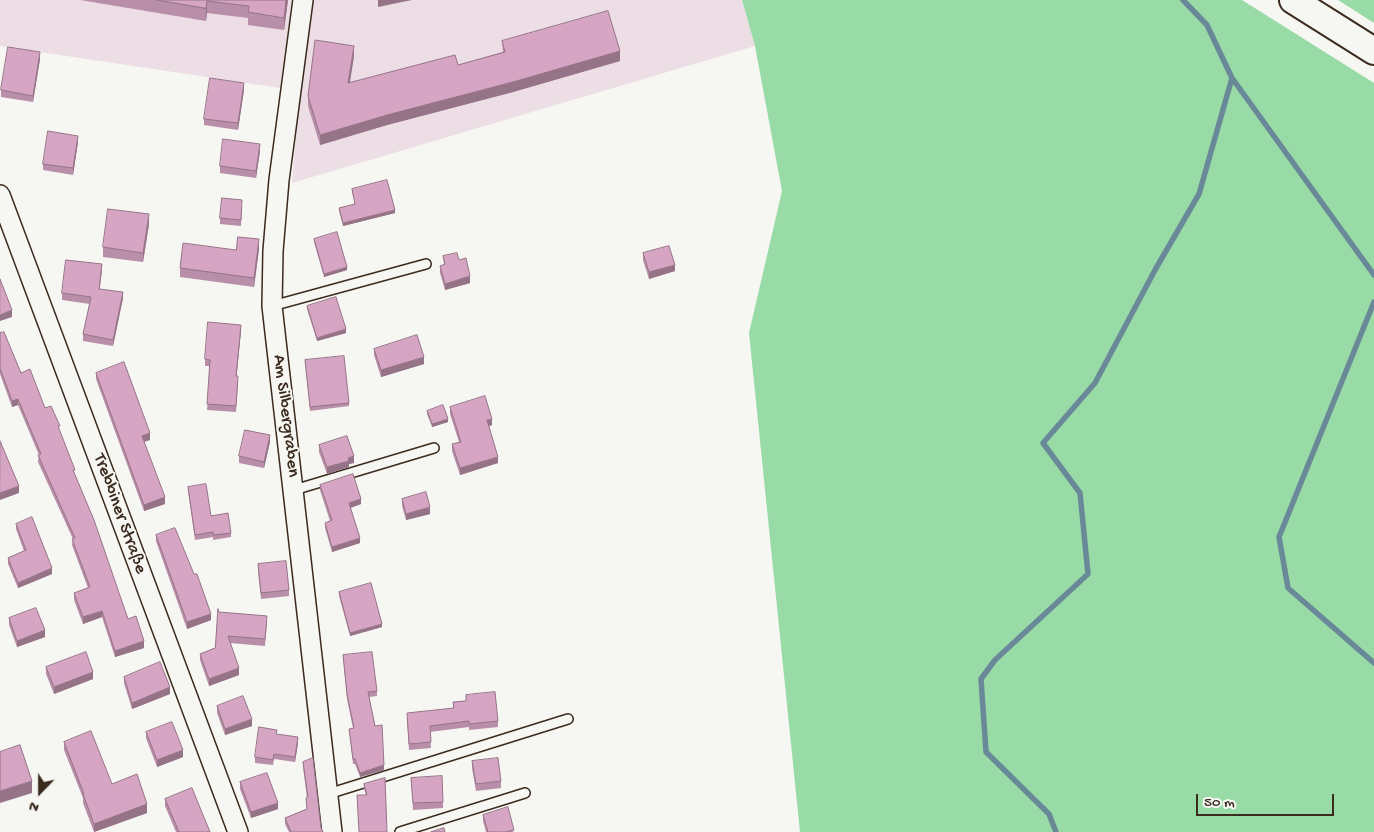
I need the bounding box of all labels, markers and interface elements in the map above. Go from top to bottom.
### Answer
street label: Am Silbergraben [267,354,303,478]
street label: Trebbiner Straße [87,451,151,577]
north arrow [15,767,65,817]
scale bar [1199,784,1336,816]
text: 50 m [1204,794,1235,812]
text: N [27,797,42,816]

